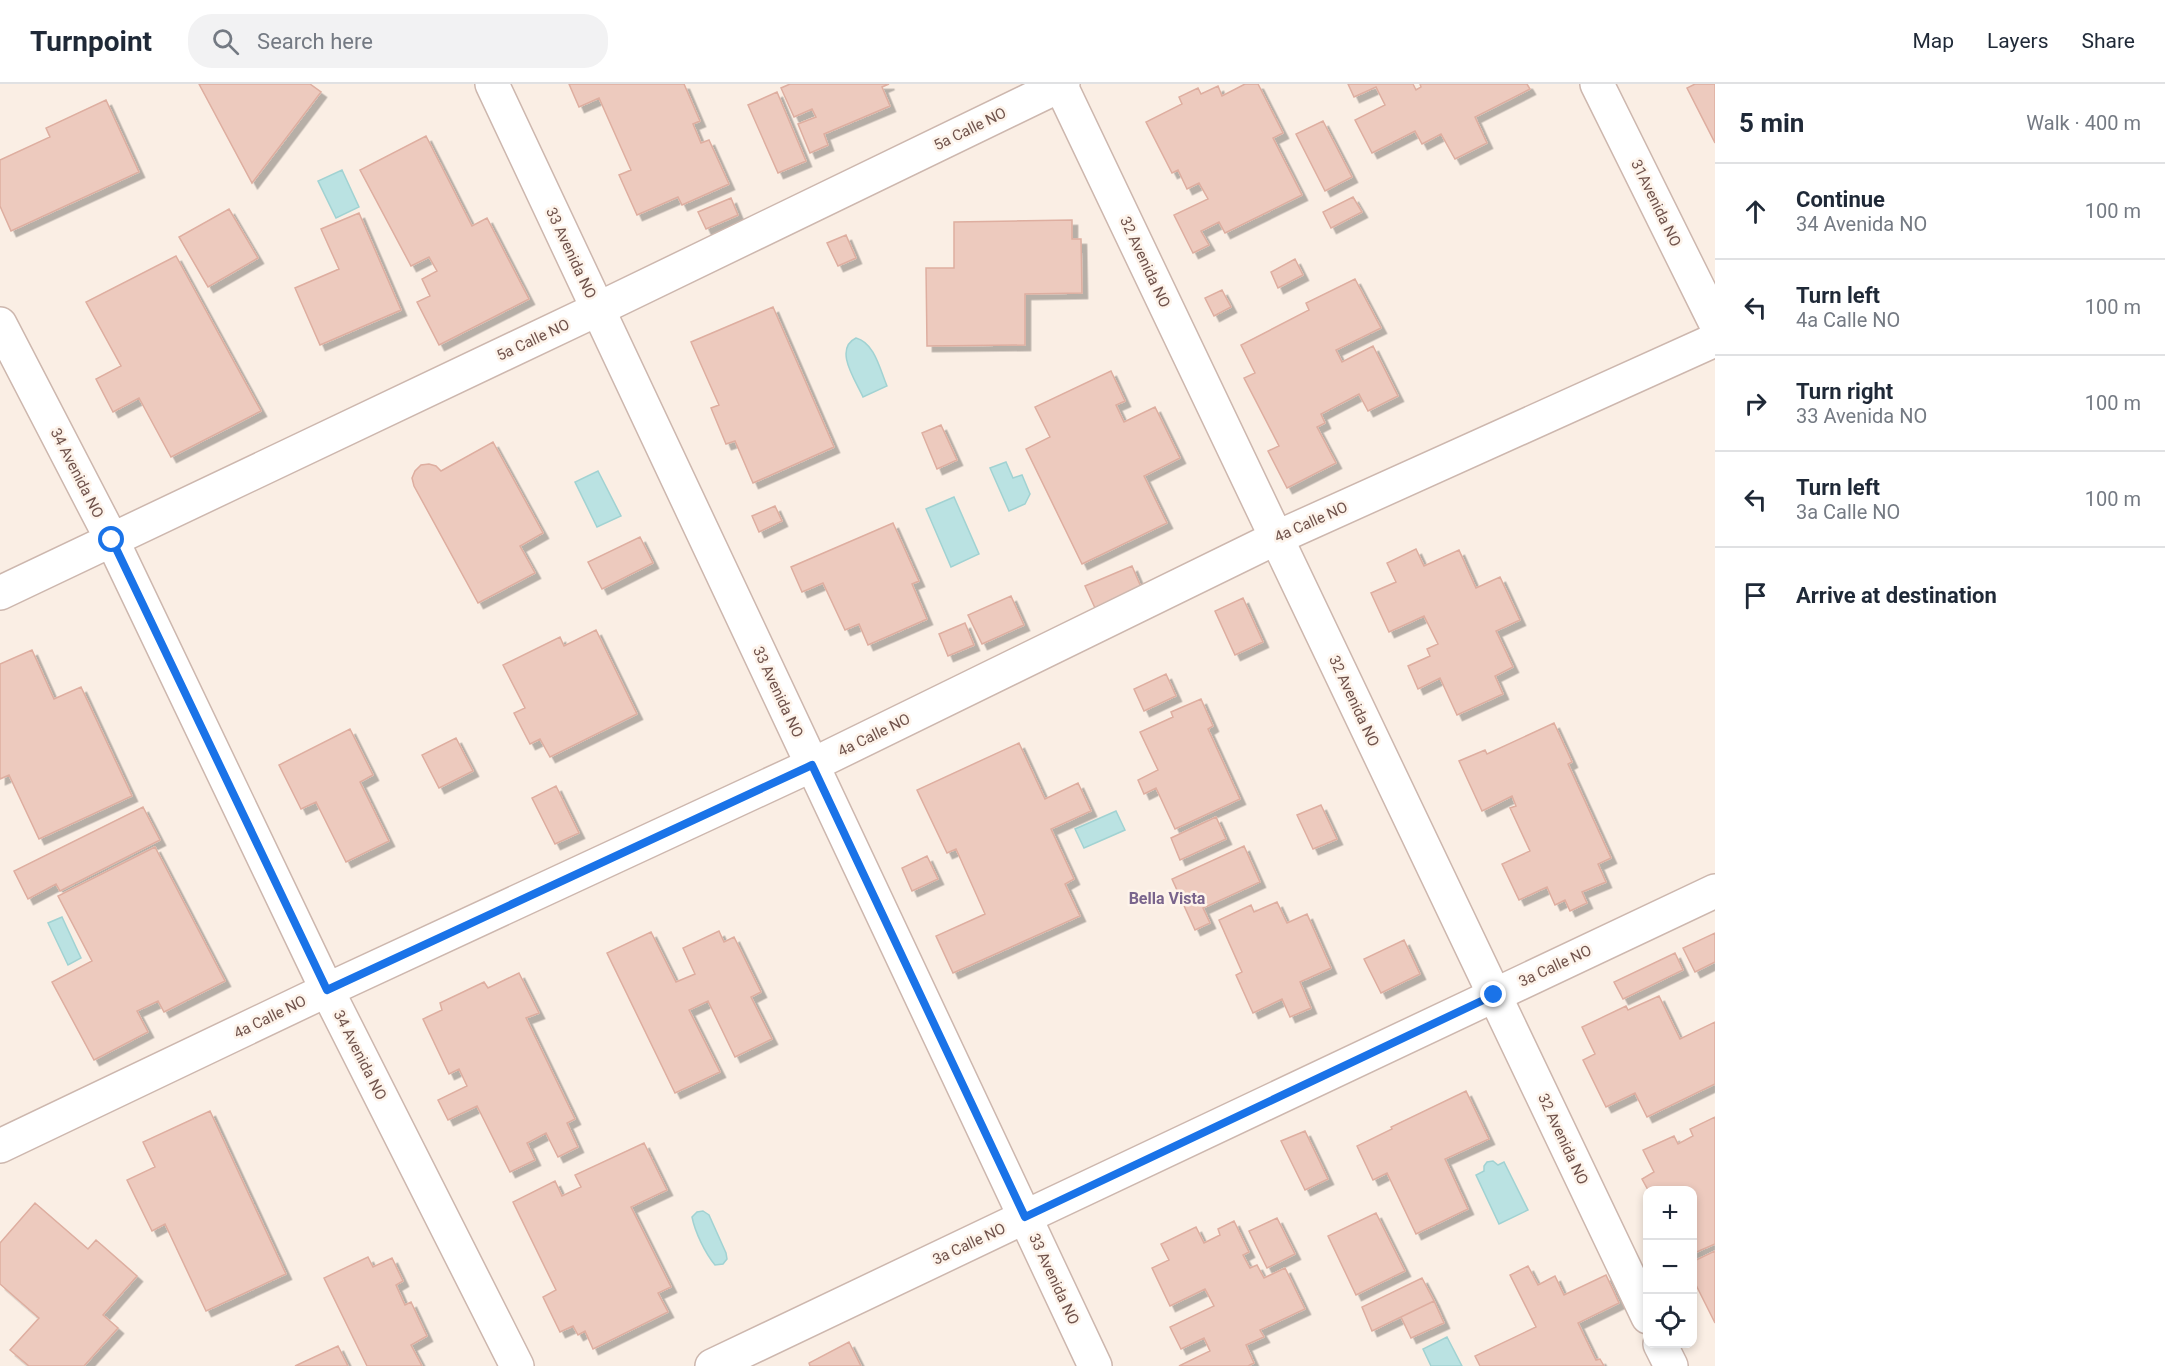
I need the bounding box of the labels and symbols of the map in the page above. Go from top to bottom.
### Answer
street label: 5a Calle NO [931,104,1009,154]
street label: 31Avenida NO [1627,156,1685,250]
street label: 33 Avenida NO [542,205,600,301]
street label: 32 Avenida NO [1116,214,1174,310]
street label: 5a Calle NO [494,315,572,365]
street label: 34 Avenida NO [47,425,107,521]
street label: 4a Calle NO [1272,498,1350,546]
route start [98,526,124,552]
street label: 33 Avenida NO [749,644,807,740]
street label: 32 Avenida NO [1325,653,1383,749]
street label: 4a Calle NO [835,710,913,760]
district label: Bella Vista [1129,889,1206,908]
street label: 3a Calle NO [1516,941,1594,991]
route end [1480,981,1506,1007]
street label: 4a Calle NO [231,992,309,1042]
street label: 34 Avenida NO [330,1007,390,1103]
street label: 32 Avenida NO [1534,1091,1592,1187]
street label: 3a Calle NO [930,1219,1008,1269]
street label: 33 Avenida NO [1025,1231,1083,1327]

